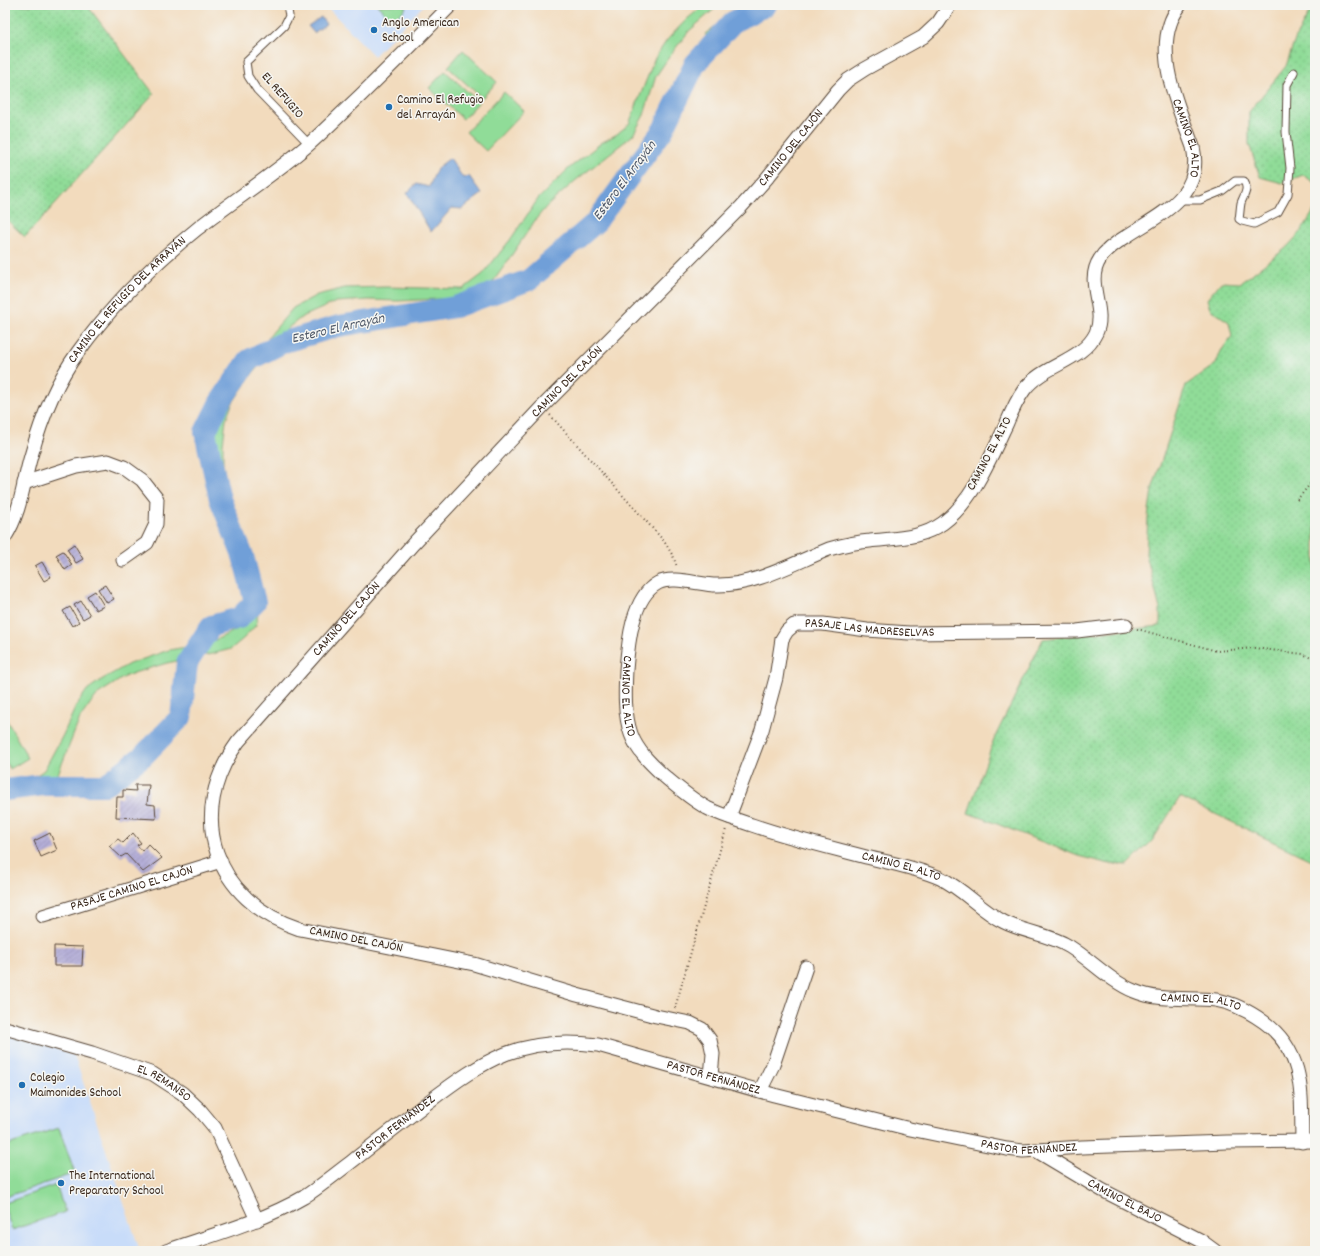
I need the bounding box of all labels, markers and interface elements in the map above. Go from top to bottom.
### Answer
place label: Anglo American School [382,14,459,48]
marker: Anglo American School [369,25,379,35]
street label: EL REFUGIO [256,68,308,124]
place label: Camino El Refugio del Arrayán [397,91,484,125]
street label: CAMINO EL ALTO [1167,96,1204,180]
marker: Camino El Refugio del Arrayán [384,102,394,112]
street label: CAMINO DEL CAJÓN [754,105,828,191]
water label: Estero El Arrayán [588,137,662,225]
street label: CAMINO EL REFUGIO DEL ARRAYÁN [63,232,191,367]
water label: Estero El Arrayán [290,308,387,349]
street label: CAMINO DEL CAJÓN [527,341,607,422]
street label: CAMINO EL ALTO [963,414,1017,494]
street label: CAMINO DEL CAJÓN [308,577,385,661]
street label: PASAJE LAS MADRESELVAS [805,615,935,643]
street label: CAMINO EL ALTO [616,655,641,739]
street label: CAMINO EL ALTO [860,847,944,887]
street label: PASAJE CAMINO EL CAJÓN [68,861,196,916]
street label: CAMINO DEL CAJÓN [308,922,404,958]
street label: CAMINO EL ALTO [1160,988,1244,1017]
street label: PASTOR FERNÁNDEZ [664,1055,763,1100]
street label: EL REMANSO [134,1060,196,1107]
place label: Colegio Maimonides School [30,1069,121,1103]
marker: Colegio Maimonides School [17,1080,27,1090]
street label: PASTOR FERNÁNDEZ [351,1090,440,1165]
street label: PASTOR FERNÁNDEZ [979,1134,1078,1161]
place label: The International Preparatory School [69,1167,164,1201]
street label: CAMINO EL BAJO [1083,1174,1165,1228]
marker: The International Preparatory School [56,1178,66,1188]

